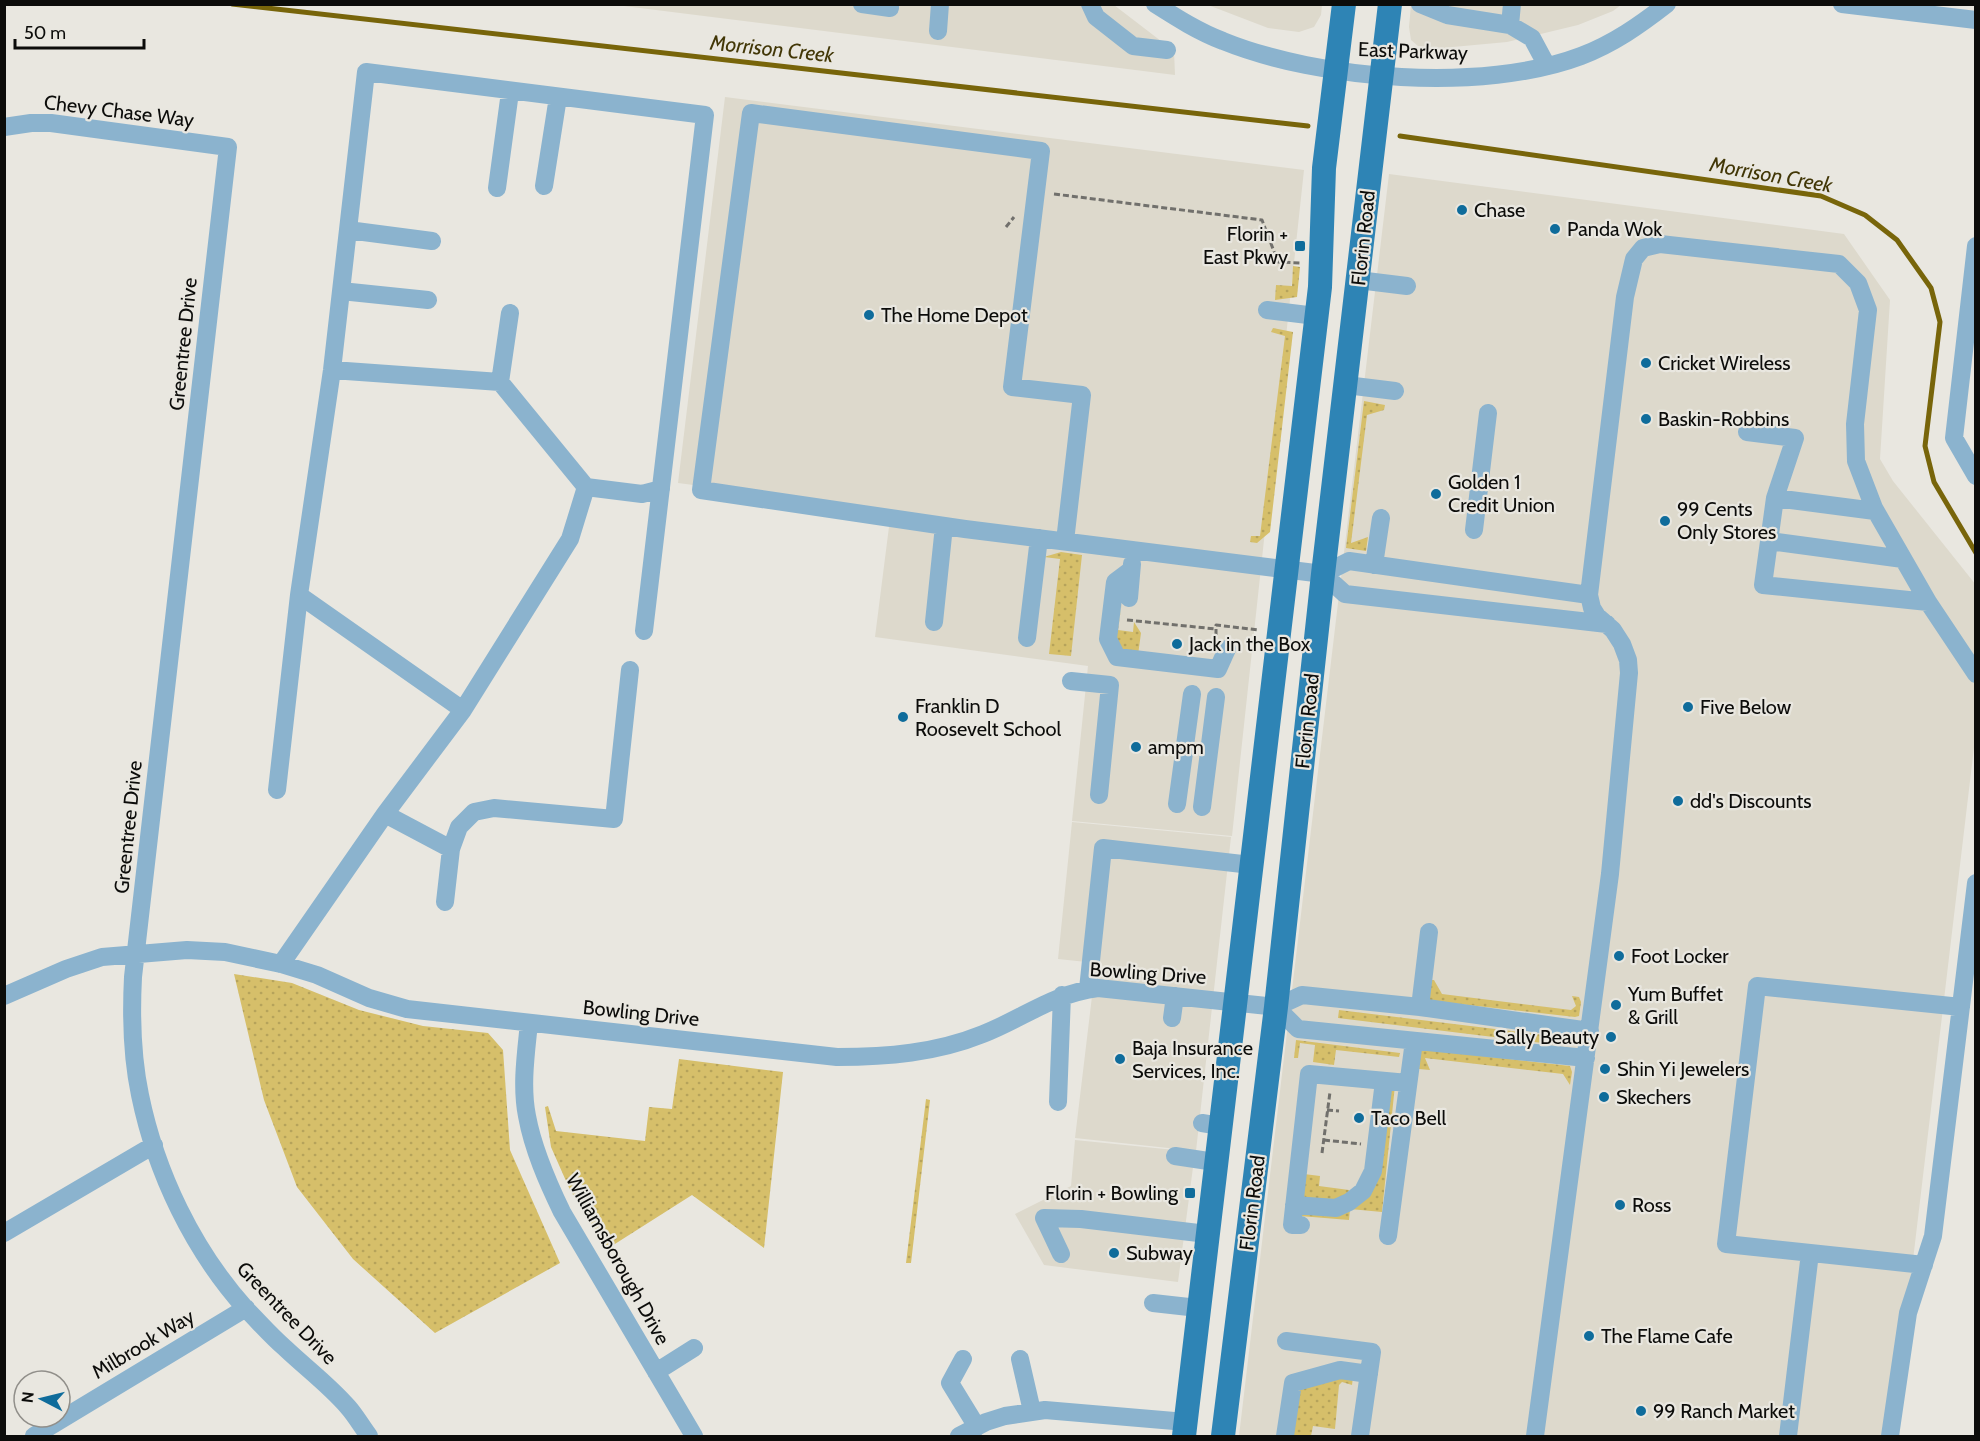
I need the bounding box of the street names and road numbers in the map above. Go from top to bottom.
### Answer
street label: East Parkway [1358,37,1468,65]
street label: Chevy Chase Way [43,90,195,132]
street label: Florin Road [1346,189,1380,287]
street label: Greentree Drive [164,276,202,412]
street label: Florin Road [1290,672,1324,770]
street label: Greentree Drive [109,759,147,895]
street label: Bowling Drive [1089,957,1207,989]
street label: Bowling Drive [582,995,700,1031]
street label: Florin Road [1234,1154,1270,1252]
street label: Williamsborough Drive [561,1169,675,1349]
street label: Greentree Drive [232,1257,342,1369]
street label: Milbrook Way [88,1304,198,1384]

